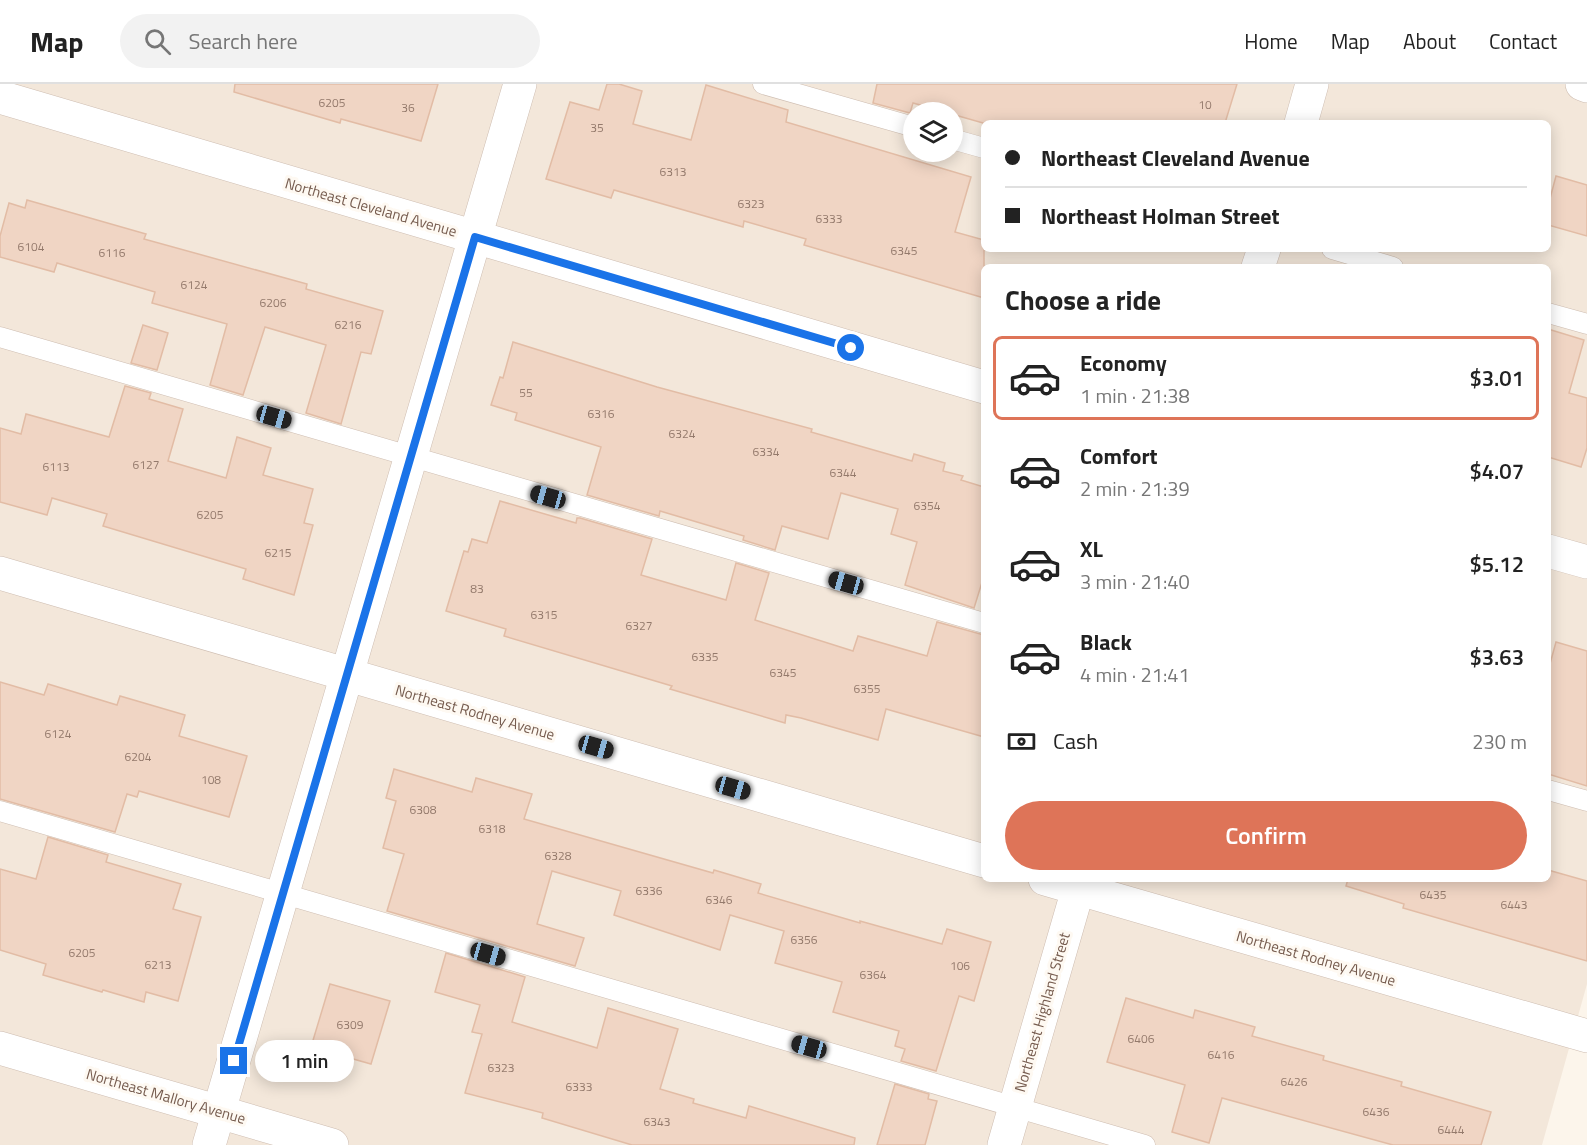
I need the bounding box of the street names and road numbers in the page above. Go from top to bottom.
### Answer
street label: Northeast Cleveland Avenue [282,171,460,243]
street label: Northeast Rodney Avenue [393,678,557,746]
street label: Northeast Rodney Avenue [1234,924,1398,992]
street label: Northeast Highland Street [1008,929,1076,1095]
street label: Northeast Mallory Avenue [84,1062,248,1130]

